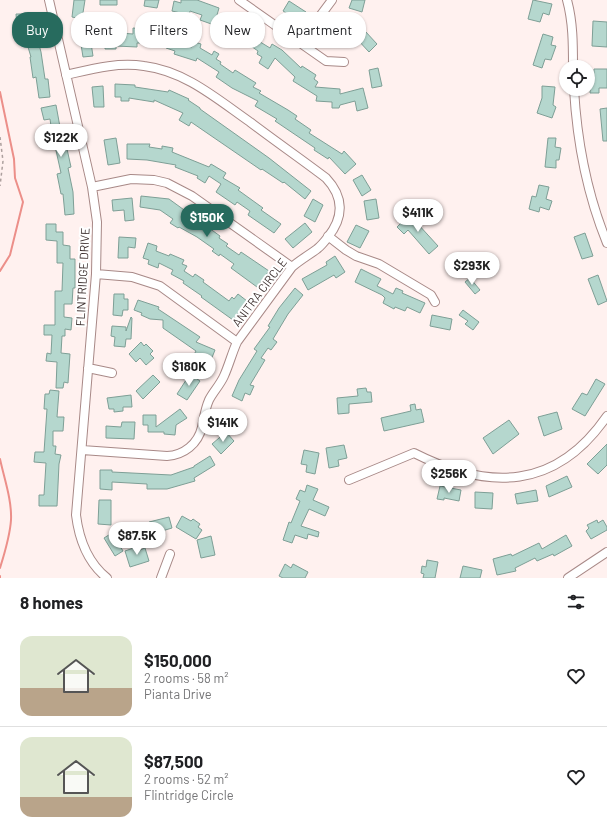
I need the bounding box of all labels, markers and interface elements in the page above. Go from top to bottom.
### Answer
chip: Buy [12,12,63,48]
chip: Rent [71,12,127,48]
chip: Filters [135,12,202,48]
chip: New [210,12,265,48]
chip: Apartment [273,12,366,48]
map controls [559,60,595,96]
button: locate [559,60,595,96]
pin: $122K [33,124,89,158]
text: $122K [44,129,78,145]
pin: $411K [390,199,446,233]
pin: $150K [179,204,235,238]
text: $411K [402,204,434,220]
text: $150K [190,209,224,225]
street label: FLINTRIDGE DRIVE [72,227,92,327]
pin: $293K [444,252,500,286]
street label: ANITRA CIRCLE [229,255,289,329]
text: $293K [454,257,490,273]
pin: $180K [161,353,217,387]
text: $180K [172,358,206,374]
pin: $141K [195,409,251,443]
text: $141K [207,414,239,430]
pin: $256K [421,460,477,494]
text: $256K [431,465,467,481]
pin: $87.5K [104,522,170,556]
text: $87.5K [118,527,156,543]
icon: filters [565,591,587,613]
text: 8 homes [20,592,83,612]
text: $150,000 [144,650,212,670]
icon: home [52,652,100,700]
icon: heart [565,665,587,687]
text: 2 rooms · 58 m² [144,670,228,686]
text: Pianta Drive [144,686,212,702]
text: $87,500 [144,751,203,771]
icon: home [52,753,100,801]
icon: heart [565,766,587,788]
text: 2 rooms · 52 m² [144,771,229,787]
text: Flintridge Circle [144,787,234,803]

